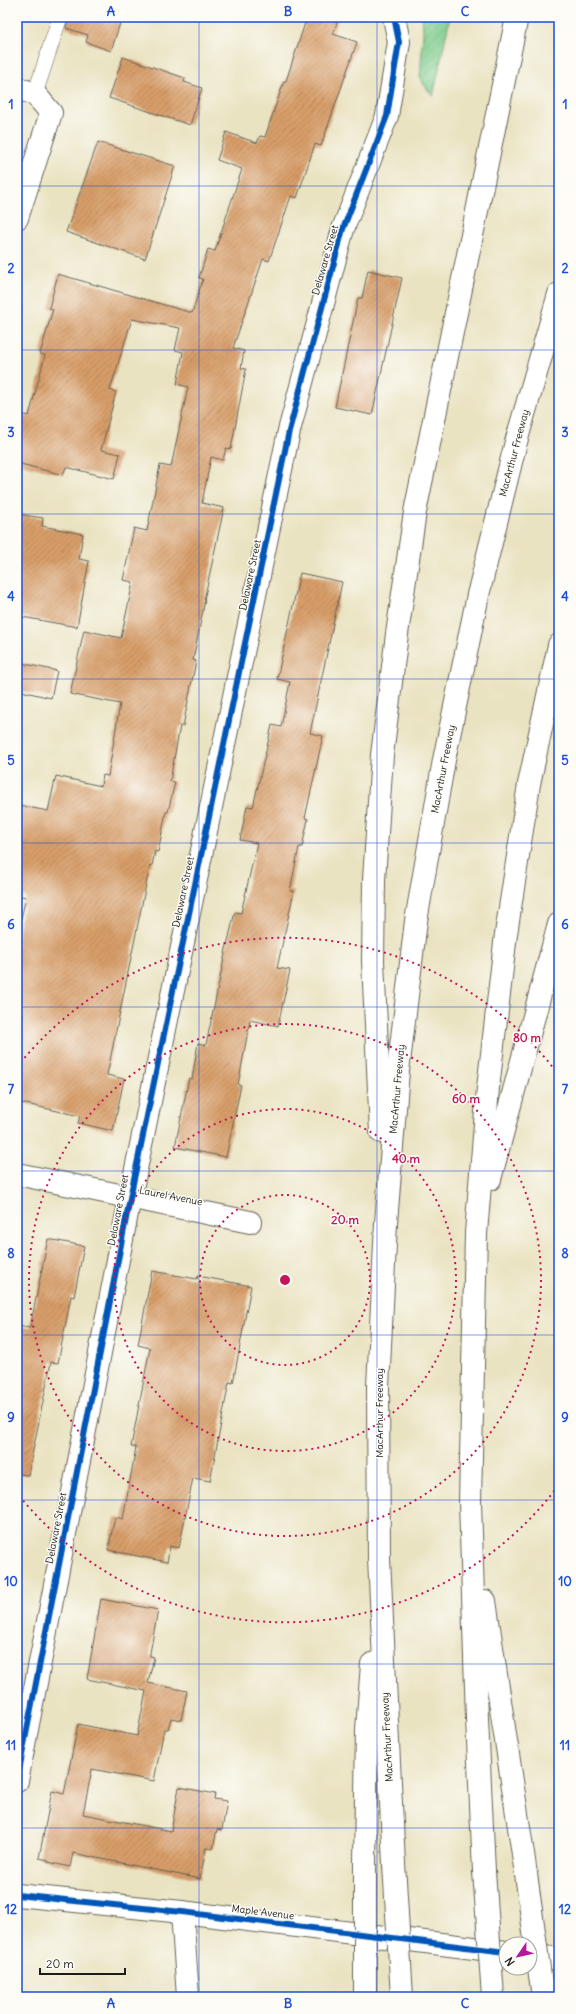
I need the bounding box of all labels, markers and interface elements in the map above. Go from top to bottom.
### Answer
text: A [107,3,116,20]
text: B [284,3,293,20]
text: C [461,3,470,20]
text: 1 [8,96,14,113]
text: 1 [562,96,568,113]
street label: Delaware Street [309,223,341,297]
text: 2 [7,260,15,277]
text: 2 [561,260,569,277]
street label: MacArthur Freeway [496,408,532,498]
text: 3 [7,424,15,441]
text: 3 [561,424,569,441]
street label: Delaware Street [236,538,264,612]
text: 4 [7,588,15,605]
text: 4 [561,588,569,605]
street label: MacArthur Freeway [428,724,458,814]
text: 5 [7,752,15,769]
text: 5 [561,752,569,769]
street label: Delaware Street [169,855,197,929]
text: 6 [7,916,15,933]
text: 6 [561,916,569,933]
text: 80 m [513,1030,542,1045]
street label: MacArthur Freeway [387,1044,407,1134]
text: 7 [8,1081,15,1098]
text: 7 [562,1081,569,1098]
text: 60 m [452,1091,481,1106]
text: 40 m [392,1151,421,1166]
street label: Delaware Street [105,1173,131,1247]
street label: Laurel Avenue [138,1183,204,1209]
text: 20 m [331,1212,359,1227]
text: 8 [7,1245,15,1262]
text: 8 [561,1245,569,1262]
centre of rings [278,1273,292,1287]
street label: MacArthur Freeway [373,1368,386,1458]
text: 9 [7,1409,15,1426]
text: 9 [561,1409,569,1426]
street label: Delaware Street [43,1491,69,1565]
text: 10 [4,1573,18,1590]
text: 10 [558,1573,572,1590]
street label: MacArthur Freeway [378,1692,396,1782]
text: 11 [6,1737,16,1754]
text: 11 [560,1737,570,1754]
text: 12 [5,1901,17,1918]
text: 12 [559,1901,571,1918]
street label: Maple Avenue [231,1902,295,1922]
north arrow [498,1936,538,1976]
scale bar [40,1950,125,1976]
text: N [502,1955,518,1969]
text: 20 m [46,1956,74,1971]
text: A [107,1995,116,2012]
text: B [284,1995,293,2012]
text: C [461,1995,470,2012]

